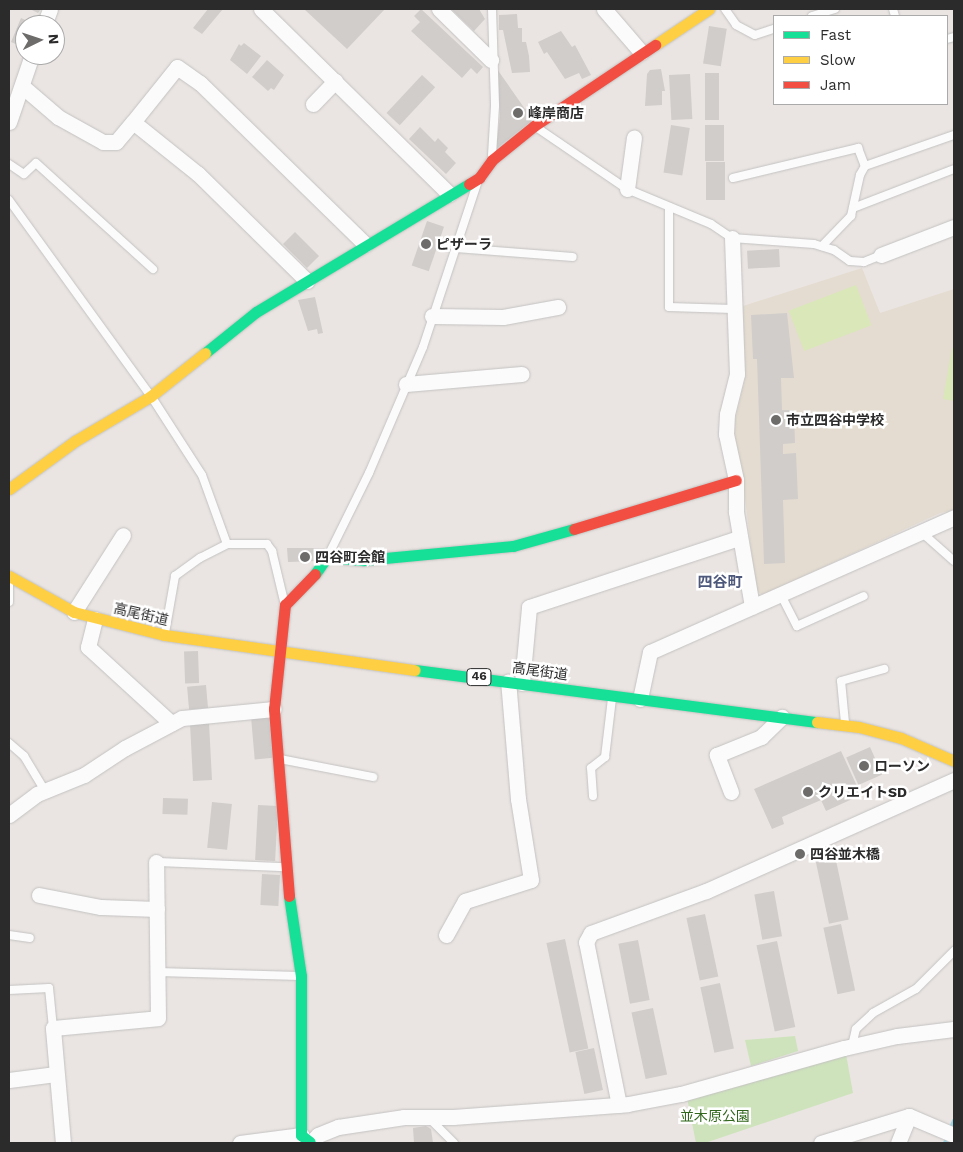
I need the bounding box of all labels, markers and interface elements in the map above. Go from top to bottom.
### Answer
north arrow [15,15,65,65]
legend [773,15,948,105]
text: Fast [820,26,851,44]
text: N [46,33,62,45]
text: Slow [820,51,856,69]
text: Jam [820,76,851,94]
place label: 峰岸商店 [528,105,584,121]
marker: 峰岸商店 [512,107,524,119]
place label: ピザーラ [436,236,492,252]
marker: ピザーラ [420,238,432,250]
place label: 市立四谷中学校 [786,412,884,428]
marker: 市立四谷中学校 [770,414,782,426]
place label: 四谷町会館 [315,549,385,565]
marker: 四谷町会館 [299,551,311,563]
district label: 四谷町 [698,574,742,592]
street label: 高尾街道 [112,600,170,628]
street label: 高尾街道 [511,659,569,683]
road number: 46 [465,668,493,686]
place label: ローソン [874,758,930,774]
marker: ローソン [858,760,870,772]
place label: クリエイトSD [818,784,907,800]
marker: クリエイトSD [802,786,814,798]
place label: 四谷並木橋 [810,846,880,862]
marker: 四谷並木橋 [794,848,806,860]
park label: 並木原公園 [680,1108,750,1124]

